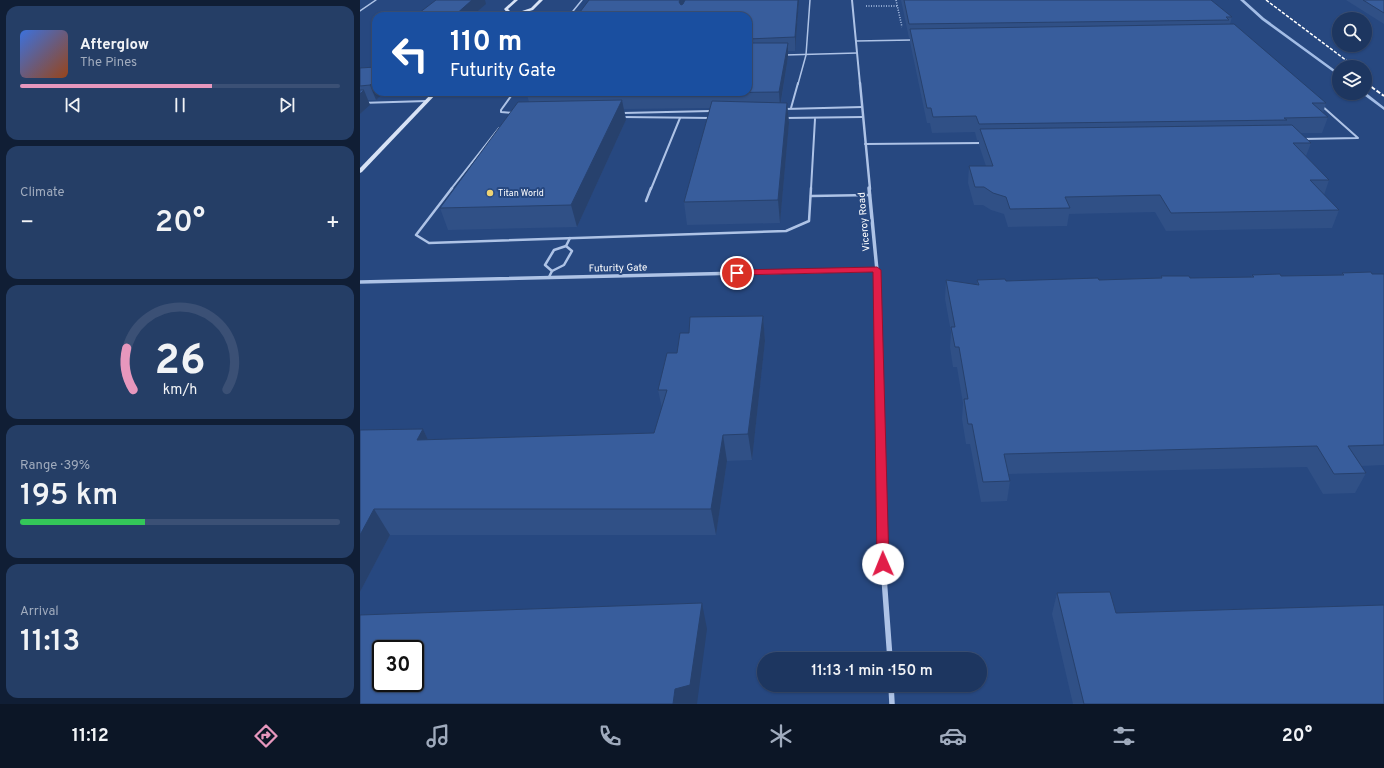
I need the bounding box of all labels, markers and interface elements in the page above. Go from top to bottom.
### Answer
map controls [1332,12,1372,100]
button: search [1332,12,1372,52]
text: 110 m [450,25,522,61]
icon: left [384,28,436,80]
text: Afterglow [80,36,149,55]
text: The Pines [80,55,137,71]
text: Futurity Gate [450,60,556,83]
button: layers [1332,60,1372,100]
icon: previous [62,94,84,116]
icon: pause [169,94,191,116]
icon: next [276,94,298,116]
text: Climate [20,185,65,201]
marker: Titan World [485,188,495,198]
place label: Titan World [498,188,544,199]
street label: Viceroy Road [855,192,874,252]
text: 20° [155,205,205,242]
text: − [20,210,34,237]
text: + [326,210,340,237]
pin [720,256,754,290]
street label: Futurity Gate [589,261,648,276]
icon: arrive [726,262,748,284]
text: 26 [155,336,206,389]
text: km/h [163,381,197,399]
text: Range · 39% [20,458,90,474]
text: 195 km [20,478,118,515]
position arrow [862,543,904,585]
text: Arrival [20,604,59,620]
text: 11:13 [20,624,80,661]
speed limit sign: 30 [372,640,424,692]
text: 11:13 · 1 min · 150 m [811,662,933,681]
icon: directions [252,722,280,750]
icon: music [424,722,452,750]
icon: phone [596,722,624,750]
icon: climate [767,722,795,750]
icon: car [939,722,967,750]
icon: filters [1110,722,1138,750]
text: 11:12 [72,725,109,748]
text: 20° [1282,725,1312,748]

